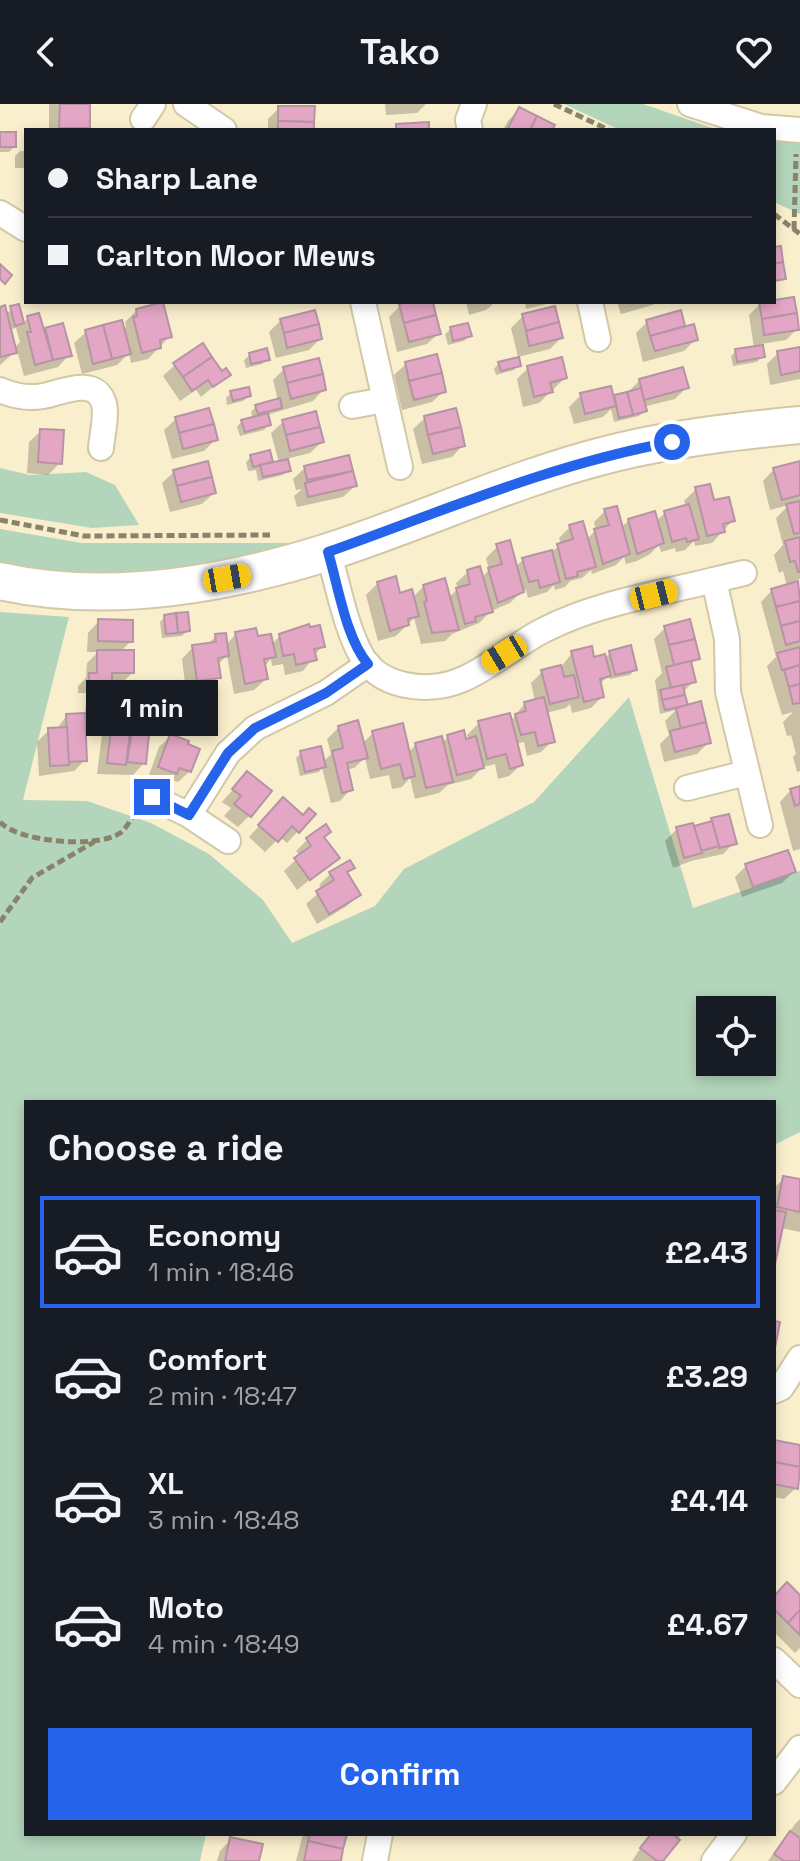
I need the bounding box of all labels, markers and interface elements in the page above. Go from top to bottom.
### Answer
text: Tako [360,29,440,75]
icon: back [24,30,68,74]
icon: heart [732,30,776,74]
text: Sharp Lane [96,159,258,198]
text: Carlton Moor Mews [96,236,376,275]
route start [654,424,690,460]
car [201,562,253,594]
car [628,578,680,612]
car [477,631,531,677]
callout: 1 min [86,681,218,737]
text: 1 min [120,691,184,725]
route end [134,779,170,815]
map controls [696,996,776,1076]
button: locate [696,996,776,1076]
text: Choose a ride [48,1125,284,1171]
icon: car [52,1216,124,1288]
text: Economy [148,1216,281,1255]
text: £2.43 [665,1233,748,1272]
text: 1 min · 18:46 [148,1255,294,1289]
icon: car [52,1340,124,1412]
text: Comfort [148,1340,267,1379]
text: £3.29 [665,1357,748,1396]
text: 2 min · 18:47 [148,1379,297,1413]
icon: car [52,1464,124,1536]
text: XL [148,1464,184,1503]
text: £4.14 [670,1481,748,1520]
text: 3 min · 18:48 [148,1503,299,1537]
icon: car [52,1588,124,1660]
text: Moto [148,1588,224,1627]
text: £4.67 [666,1605,748,1644]
text: 4 min · 18:49 [148,1627,300,1661]
button: Confirm [48,1728,752,1820]

